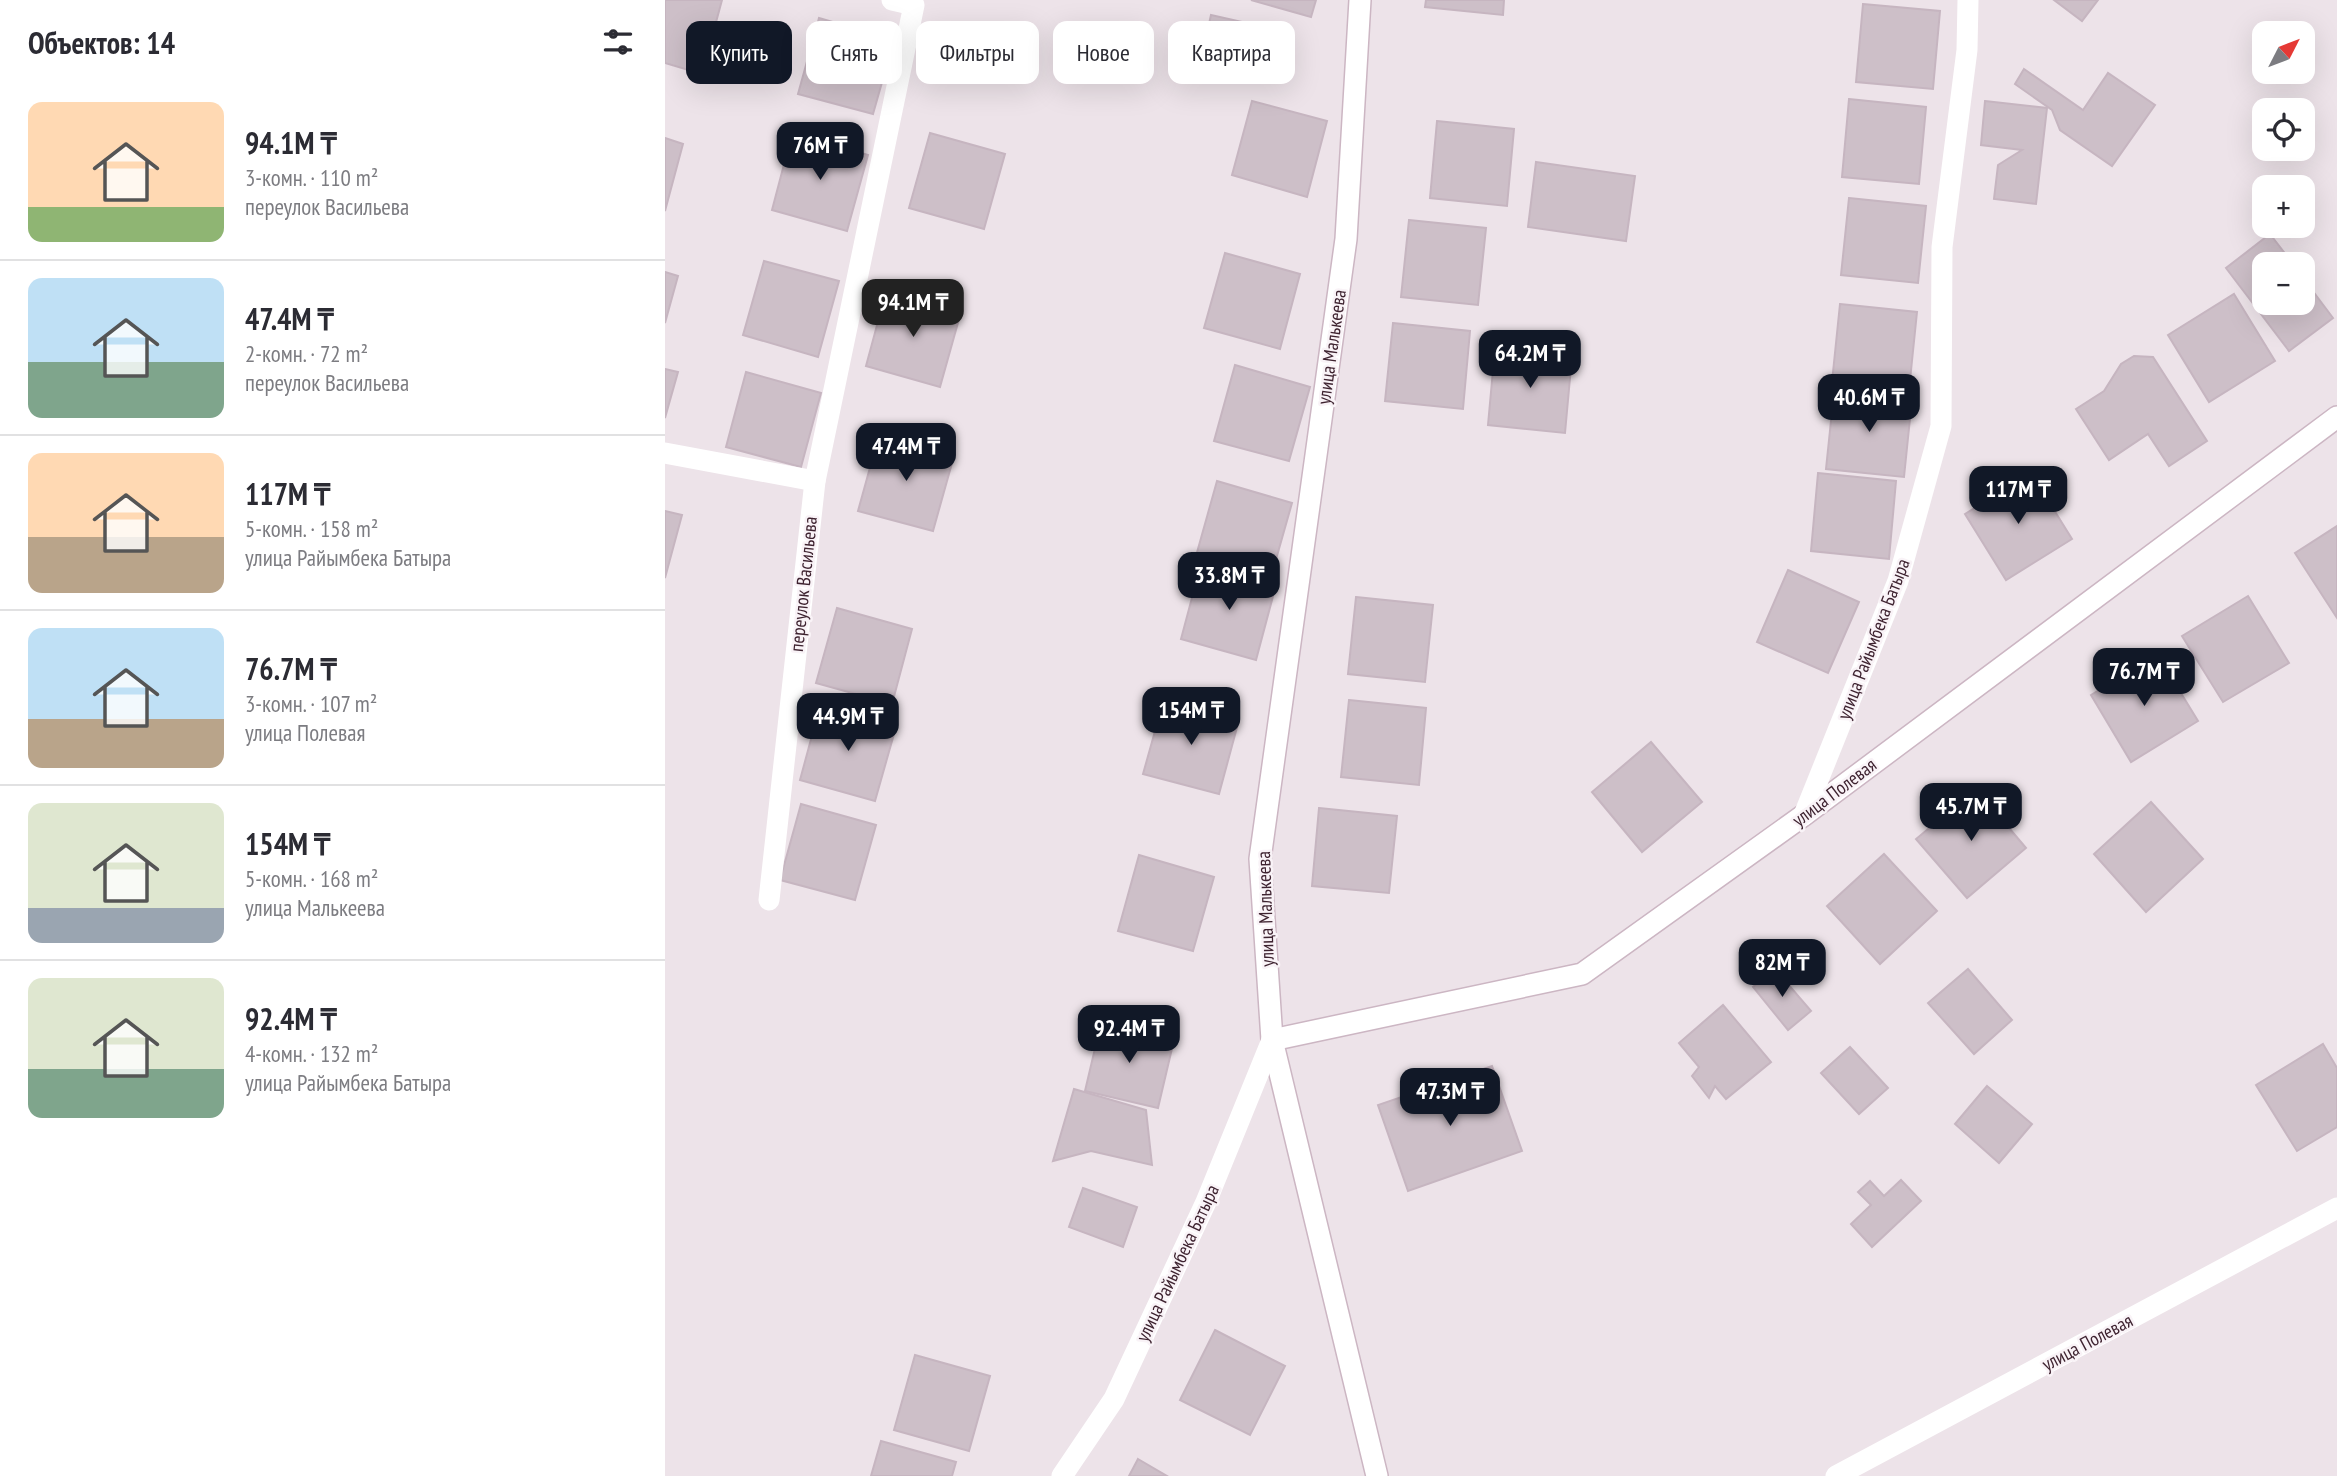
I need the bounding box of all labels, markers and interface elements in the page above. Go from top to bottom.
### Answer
chip: Купить [686,21,792,84]
chip: Снять [806,21,902,84]
chip: Фильтры [916,21,1039,84]
chip: Новое [1053,21,1154,84]
chip: Квартира [1168,21,1295,84]
north arrow [2252,21,2315,84]
map controls [2252,21,2315,315]
text: Объектов: 14 [28,23,175,62]
icon: filters [599,23,637,61]
button: locate [2252,98,2315,161]
pin: 76M ₸ [771,122,869,182]
text: 94.1M ₸ [245,123,337,162]
icon: home [84,130,168,214]
text: 76M ₸ [793,130,847,159]
text: 3-комн. · 110 m² [245,163,378,192]
button: + [2252,175,2315,238]
text: переулок Васильева [245,192,409,221]
button: − [2252,252,2315,315]
pin: 94.1M ₸ [848,280,978,339]
text: 94.1M ₸ [878,287,948,316]
street label: улица Малькеева [1311,288,1351,406]
text: 47.4M ₸ [245,299,334,338]
icon: home [84,306,168,390]
pin: 64.2M ₸ [1465,330,1595,390]
text: 64.2M ₸ [1495,338,1565,367]
text: 2-комн. · 72 m² [245,339,368,368]
text: переулок Васильева [245,368,409,397]
pin: 40.6M ₸ [1804,374,1934,434]
text: 40.6M ₸ [1834,382,1904,411]
pin: 47.4M ₸ [841,424,971,483]
text: 47.4M ₸ [872,431,940,460]
pin: 117M ₸ [1961,466,2075,526]
text: 117M ₸ [245,474,330,513]
text: 117M ₸ [1985,474,2051,503]
icon: home [84,481,168,565]
text: 5-комн. · 158 m² [245,514,378,543]
street label: переулок Васильева [784,515,822,653]
text: улица Райымбека Батыра [245,543,451,572]
pin: 33.8M ₸ [1164,552,1294,612]
street label: улица Райымбека Батыра [1831,555,1915,723]
text: 33.8M ₸ [1194,560,1264,589]
pin: 76.7M ₸ [2079,648,2209,708]
text: 76.7M ₸ [245,649,337,688]
icon: home [84,656,168,740]
text: 76.7M ₸ [2109,656,2179,685]
pin: 154M ₸ [1134,688,1248,747]
text: 3-комн. · 107 m² [245,689,377,718]
pin: 44.9M ₸ [783,694,913,753]
text: 154M ₸ [1158,695,1224,724]
text: 44.9M ₸ [813,701,883,730]
text: улица Полевая [245,718,365,747]
street label: улица Полевая [1787,753,1881,831]
pin: 45.7M ₸ [1906,784,2036,843]
text: 45.7M ₸ [1936,791,2006,820]
text: 154M ₸ [245,824,330,863]
icon: home [84,831,168,915]
street label: улица Малькеева [1251,851,1279,967]
text: 5-комн. · 168 m² [245,864,378,893]
text: улица Малькеева [245,893,385,922]
pin: 82M ₸ [1733,940,1831,999]
text: 82M ₸ [1755,947,1809,976]
text: 92.4M ₸ [245,999,337,1038]
icon: home [84,1006,168,1090]
pin: 92.4M ₸ [1064,1006,1194,1065]
text: 92.4M ₸ [1094,1013,1164,1042]
text: 4-комн. · 132 m² [245,1039,378,1068]
text: улица Райымбека Батыра [245,1068,451,1097]
pin: 47.3M ₸ [1385,1068,1515,1128]
text: 47.3M ₸ [1416,1076,1484,1105]
street label: улица Райымбека Батыра [1130,1181,1224,1345]
street label: улица Полевая [2037,1308,2137,1376]

